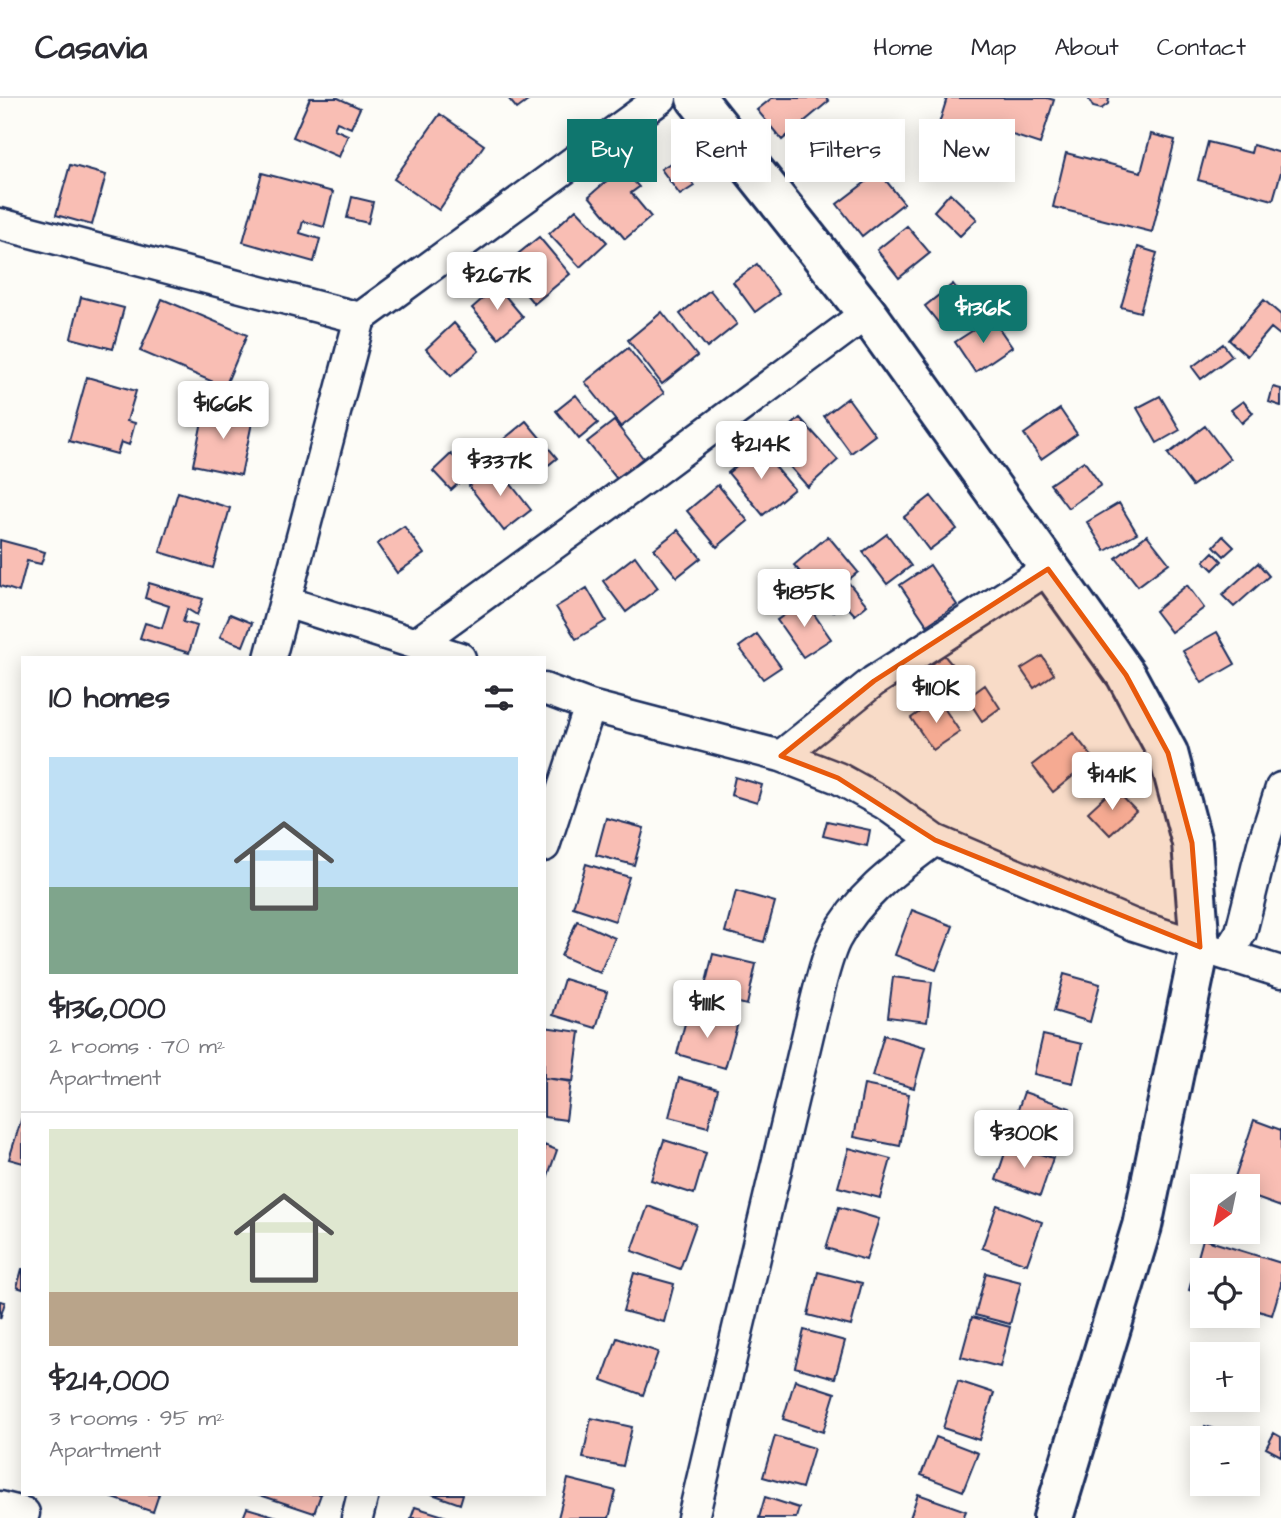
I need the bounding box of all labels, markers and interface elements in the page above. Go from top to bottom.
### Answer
text: Casavia [35,25,147,71]
text: Home [873,31,933,65]
text: Map [971,31,1016,65]
text: About [1054,31,1119,65]
text: Contact [1157,31,1246,65]
chip: Buy [567,119,657,182]
chip: Rent [671,119,771,182]
chip: Filters [785,119,905,182]
chip: New [919,119,1015,182]
pin: $267K [448,252,546,312]
text: $267K [463,259,531,291]
pin: $136K [934,286,1032,345]
text: $136K [955,292,1011,324]
pin: $166K [174,382,272,441]
text: $166K [194,388,252,420]
pin: $214K [712,422,810,481]
text: $214K [732,428,790,460]
pin: $337K [451,438,549,498]
text: $337K [468,445,532,477]
pin: $185K [755,570,853,629]
text: $185K [774,576,834,608]
pin: $110K [887,666,985,725]
text: $110K [912,672,960,704]
text: 10 homes [49,677,170,719]
icon: filters [480,679,518,717]
pin: $141K [1063,752,1161,812]
text: $141K [1088,759,1136,791]
icon: home [221,803,347,929]
pin: $111K [658,981,756,1040]
text: $111K [689,987,725,1019]
text: $136,000 [49,988,166,1030]
text: 2 rooms · 70 m² [49,1030,225,1062]
text: Apartment [49,1062,161,1094]
pin: $300K [975,1110,1073,1170]
text: $300K [990,1117,1058,1149]
north arrow [1190,1174,1260,1244]
map controls [1190,1174,1260,1496]
icon: home [221,1175,347,1301]
button: locate [1190,1258,1260,1328]
button: + [1190,1342,1260,1412]
text: $214,000 [49,1360,169,1402]
text: 3 rooms · 95 m² [49,1402,225,1434]
button: − [1190,1426,1260,1496]
text: Apartment [49,1434,161,1466]

